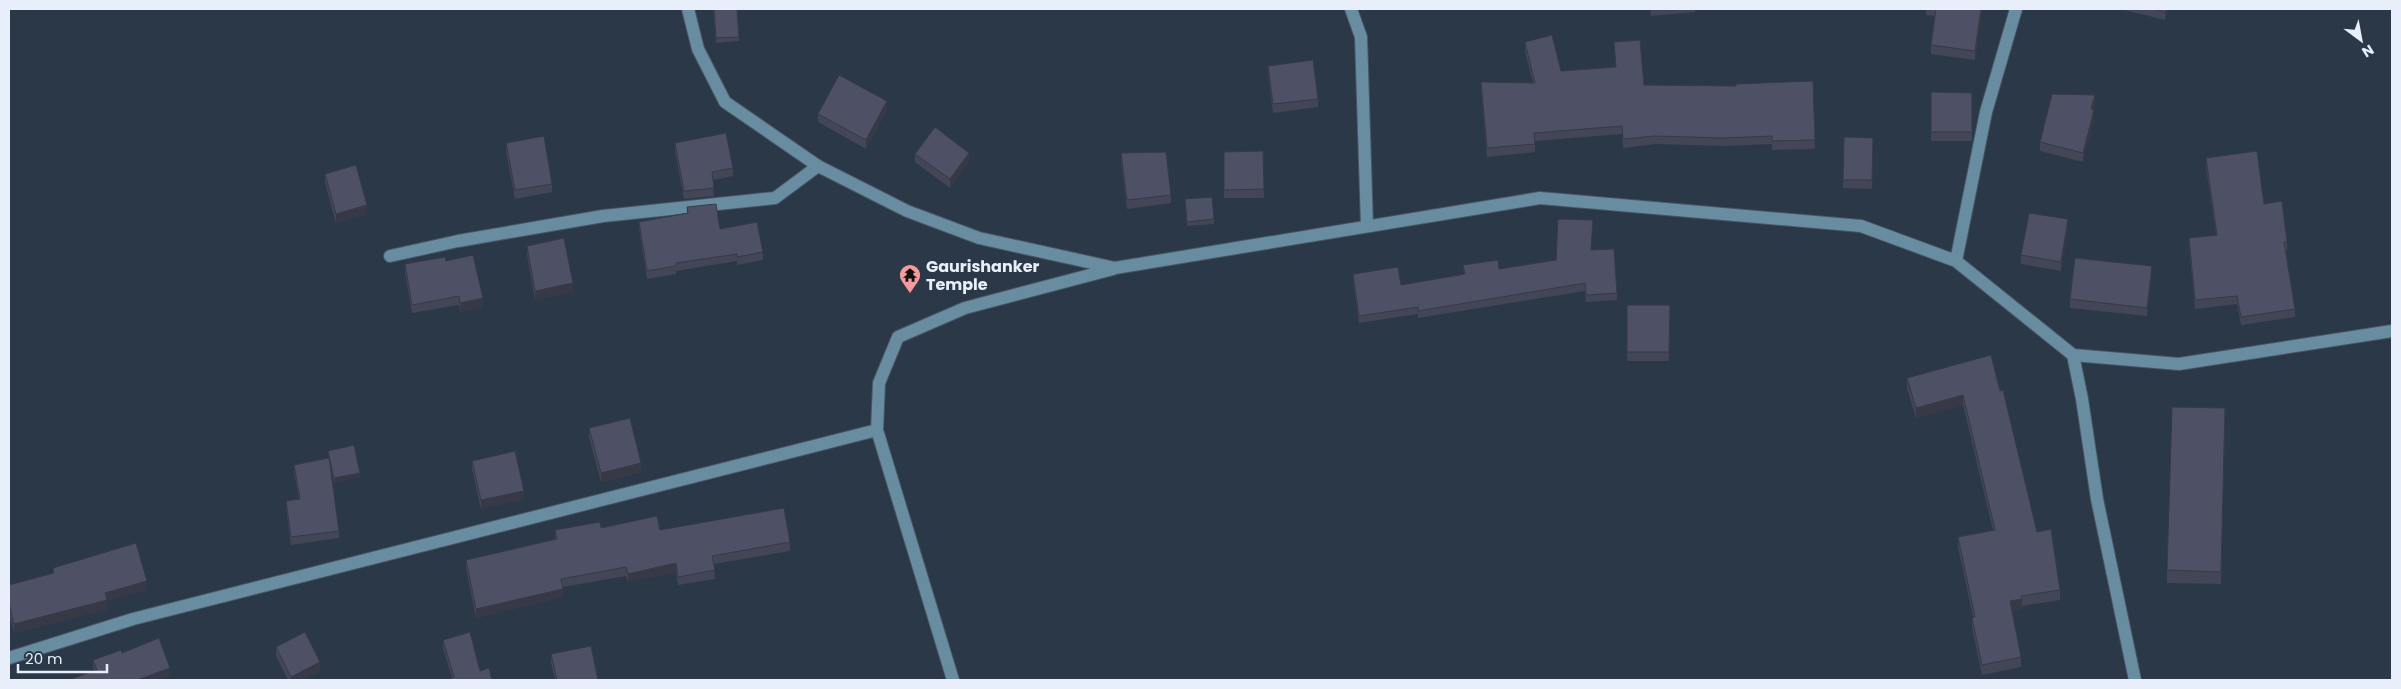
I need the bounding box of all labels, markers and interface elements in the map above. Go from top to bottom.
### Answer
north arrow [2336,15,2386,65]
text: N [2358,40,2378,62]
place label: Gaurishanker Temple [926,255,1040,296]
temple icon: Gaurishanker Temple [898,263,922,294]
scale bar [18,642,106,674]
text: 20 m [25,648,63,669]

